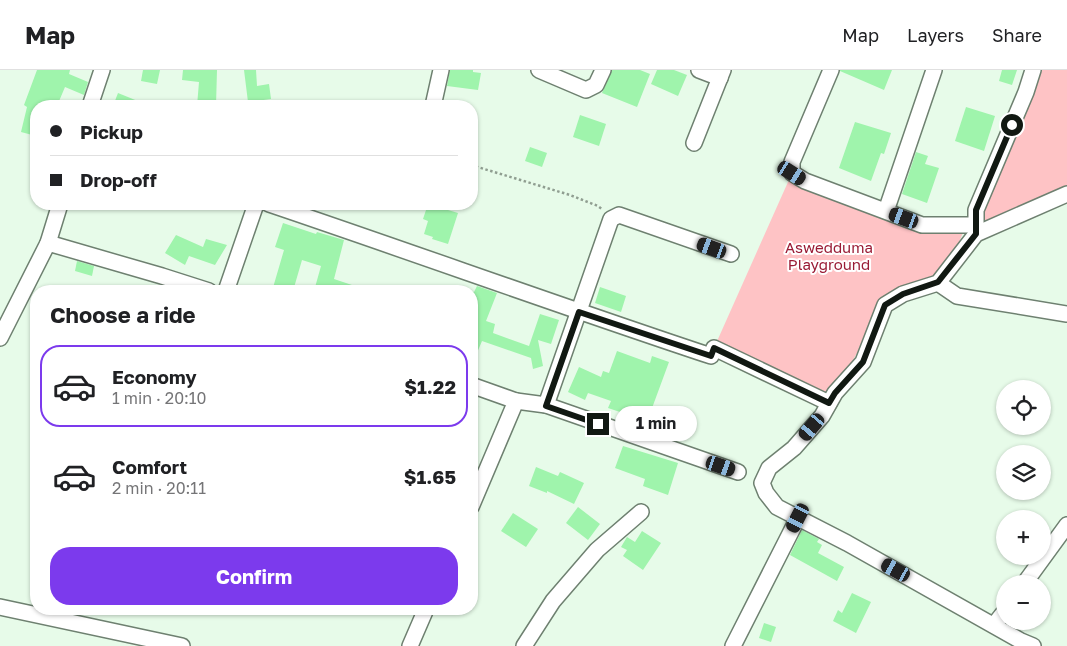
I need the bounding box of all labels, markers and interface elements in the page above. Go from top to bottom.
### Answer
text: Map [25,20,75,49]
text: Map [842,24,879,46]
text: Layers [907,24,964,46]
text: Share [992,24,1042,46]
route start [1001,114,1023,136]
text: Pickup [80,120,143,143]
car [775,159,808,187]
text: Drop-off [80,168,157,191]
car [887,206,920,230]
car [695,236,728,260]
park label: Aswedduma Playground [785,238,873,273]
text: Choose a ride [50,301,196,328]
icon: car [52,364,97,409]
text: Economy [112,365,197,388]
text: $1.22 [404,375,456,398]
map controls [996,380,1051,630]
button: locate [996,380,1051,435]
text: 1 min · 20:10 [112,388,207,408]
callout: 1 min [616,406,698,442]
car [796,411,827,443]
route end [587,413,609,435]
text: 1 min [636,413,676,433]
button: layers [996,445,1051,500]
icon: car [52,454,97,499]
car [704,454,737,478]
text: Comfort [112,455,187,478]
text: $1.65 [404,465,456,488]
text: 2 min · 20:11 [112,478,206,498]
car [784,501,811,535]
button: + [996,510,1051,565]
button: Confirm [50,547,458,605]
car [879,556,912,584]
button: − [996,575,1051,630]

